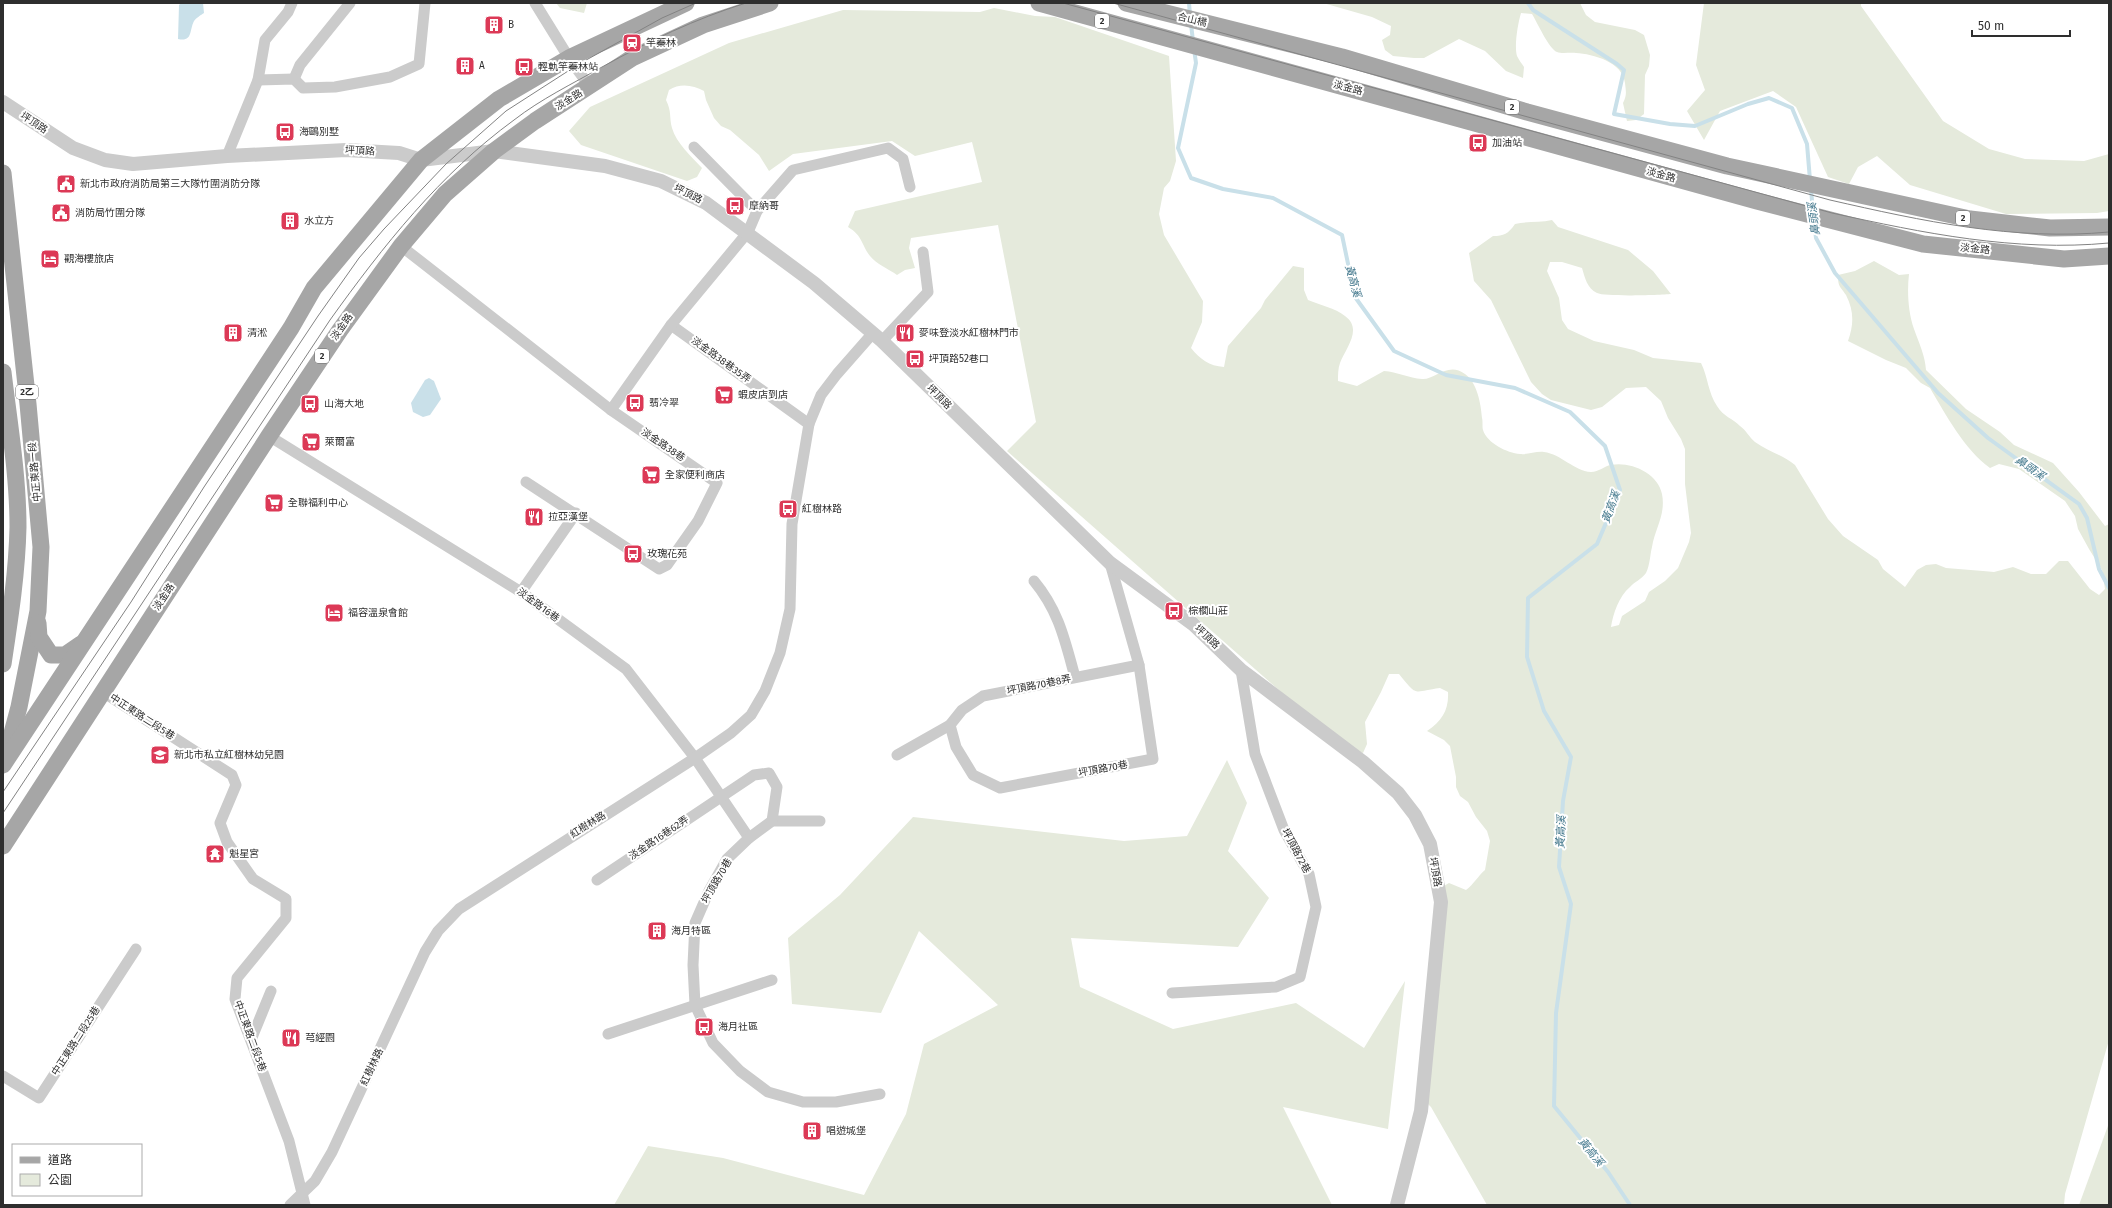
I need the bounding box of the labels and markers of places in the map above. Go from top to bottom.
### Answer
building icon: B [483,14,505,36]
place label: B [508,19,514,31]
station icon: 竿蓁林 [621,32,643,54]
place label: 竿蓁林 [646,37,676,49]
building icon: A [454,55,476,77]
bus stop icon: 輕軌竿蓁林站 [513,56,535,78]
place label: A [479,60,485,72]
place label: 輕軌竿蓁林站 [538,61,598,73]
bus stop icon: 海鷗別墅 [274,121,296,143]
place label: 海鷗別墅 [299,126,339,138]
bus stop icon: 加油站 [1467,132,1489,154]
place label: 加油站 [1492,137,1522,149]
public building icon: 新北市政府消防局第三大隊竹圍消防分隊 [55,173,77,195]
place label: 新北市政府消防局第三大隊竹圍消防分隊 [80,178,260,190]
bus stop icon: 摩納哥 [724,195,746,217]
place label: 摩納哥 [749,200,779,212]
public building icon: 消防局竹圍分隊 [50,202,72,224]
place label: 消防局竹圍分隊 [75,207,145,219]
building icon: 水立方 [279,210,301,232]
place label: 水立方 [304,215,334,227]
hotel icon: 觀海樓旅店 [39,248,61,270]
place label: 觀海樓旅店 [64,253,114,265]
building icon: 清淞 [222,322,244,344]
restaurant icon: 麥味登淡水紅樹林門市 [894,322,916,344]
place label: 清淞 [247,327,267,339]
place label: 麥味登淡水紅樹林門市 [919,327,1019,339]
bus stop icon: 坪頂路52巷口 [904,348,926,370]
place label: 坪頂路52巷口 [929,353,989,365]
supermarket icon: 蝦皮店到店 [713,384,735,406]
place label: 蝦皮店到店 [738,389,788,401]
bus stop icon: 翡冷翠 [624,392,646,414]
bus stop icon: 山海大地 [299,393,321,415]
place label: 翡冷翠 [649,397,679,409]
place label: 山海大地 [324,398,364,410]
supermarket icon: 萊爾富 [300,431,322,453]
place label: 萊爾富 [325,436,355,448]
supermarket icon: 全家便利商店 [640,464,662,486]
place label: 全家便利商店 [665,469,725,481]
supermarket icon: 全聯福利中心 [263,492,285,514]
place label: 全聯福利中心 [288,497,348,509]
bus stop icon: 紅樹林路 [777,498,799,520]
place label: 紅樹林路 [802,503,842,515]
restaurant icon: 拉亞漢堡 [523,506,545,528]
place label: 拉亞漢堡 [548,511,588,523]
bus stop icon: 玫瑰花苑 [622,543,644,565]
place label: 玫瑰花苑 [647,548,687,560]
bus stop icon: 棕櫚山莊 [1163,600,1185,622]
hotel icon: 福容溫泉會館 [323,602,345,624]
place label: 棕櫚山莊 [1188,605,1228,617]
place label: 福容溫泉會館 [348,607,408,619]
school or university icon: 新北市私立紅樹林幼兒園 [149,744,171,766]
place label: 新北市私立紅樹林幼兒園 [174,749,284,761]
temple icon: 魁星宮 [204,843,226,865]
place label: 魁星宮 [229,848,259,860]
building icon: 海月特區 [646,920,668,942]
place label: 海月特區 [671,925,711,937]
bus stop icon: 海月社區 [693,1016,715,1038]
place label: 海月社區 [718,1021,758,1033]
restaurant icon: 芎經園 [280,1027,302,1049]
place label: 芎經園 [305,1032,335,1044]
building icon: 唱遊城堡 [801,1120,823,1142]
place label: 唱遊城堡 [826,1125,866,1137]

